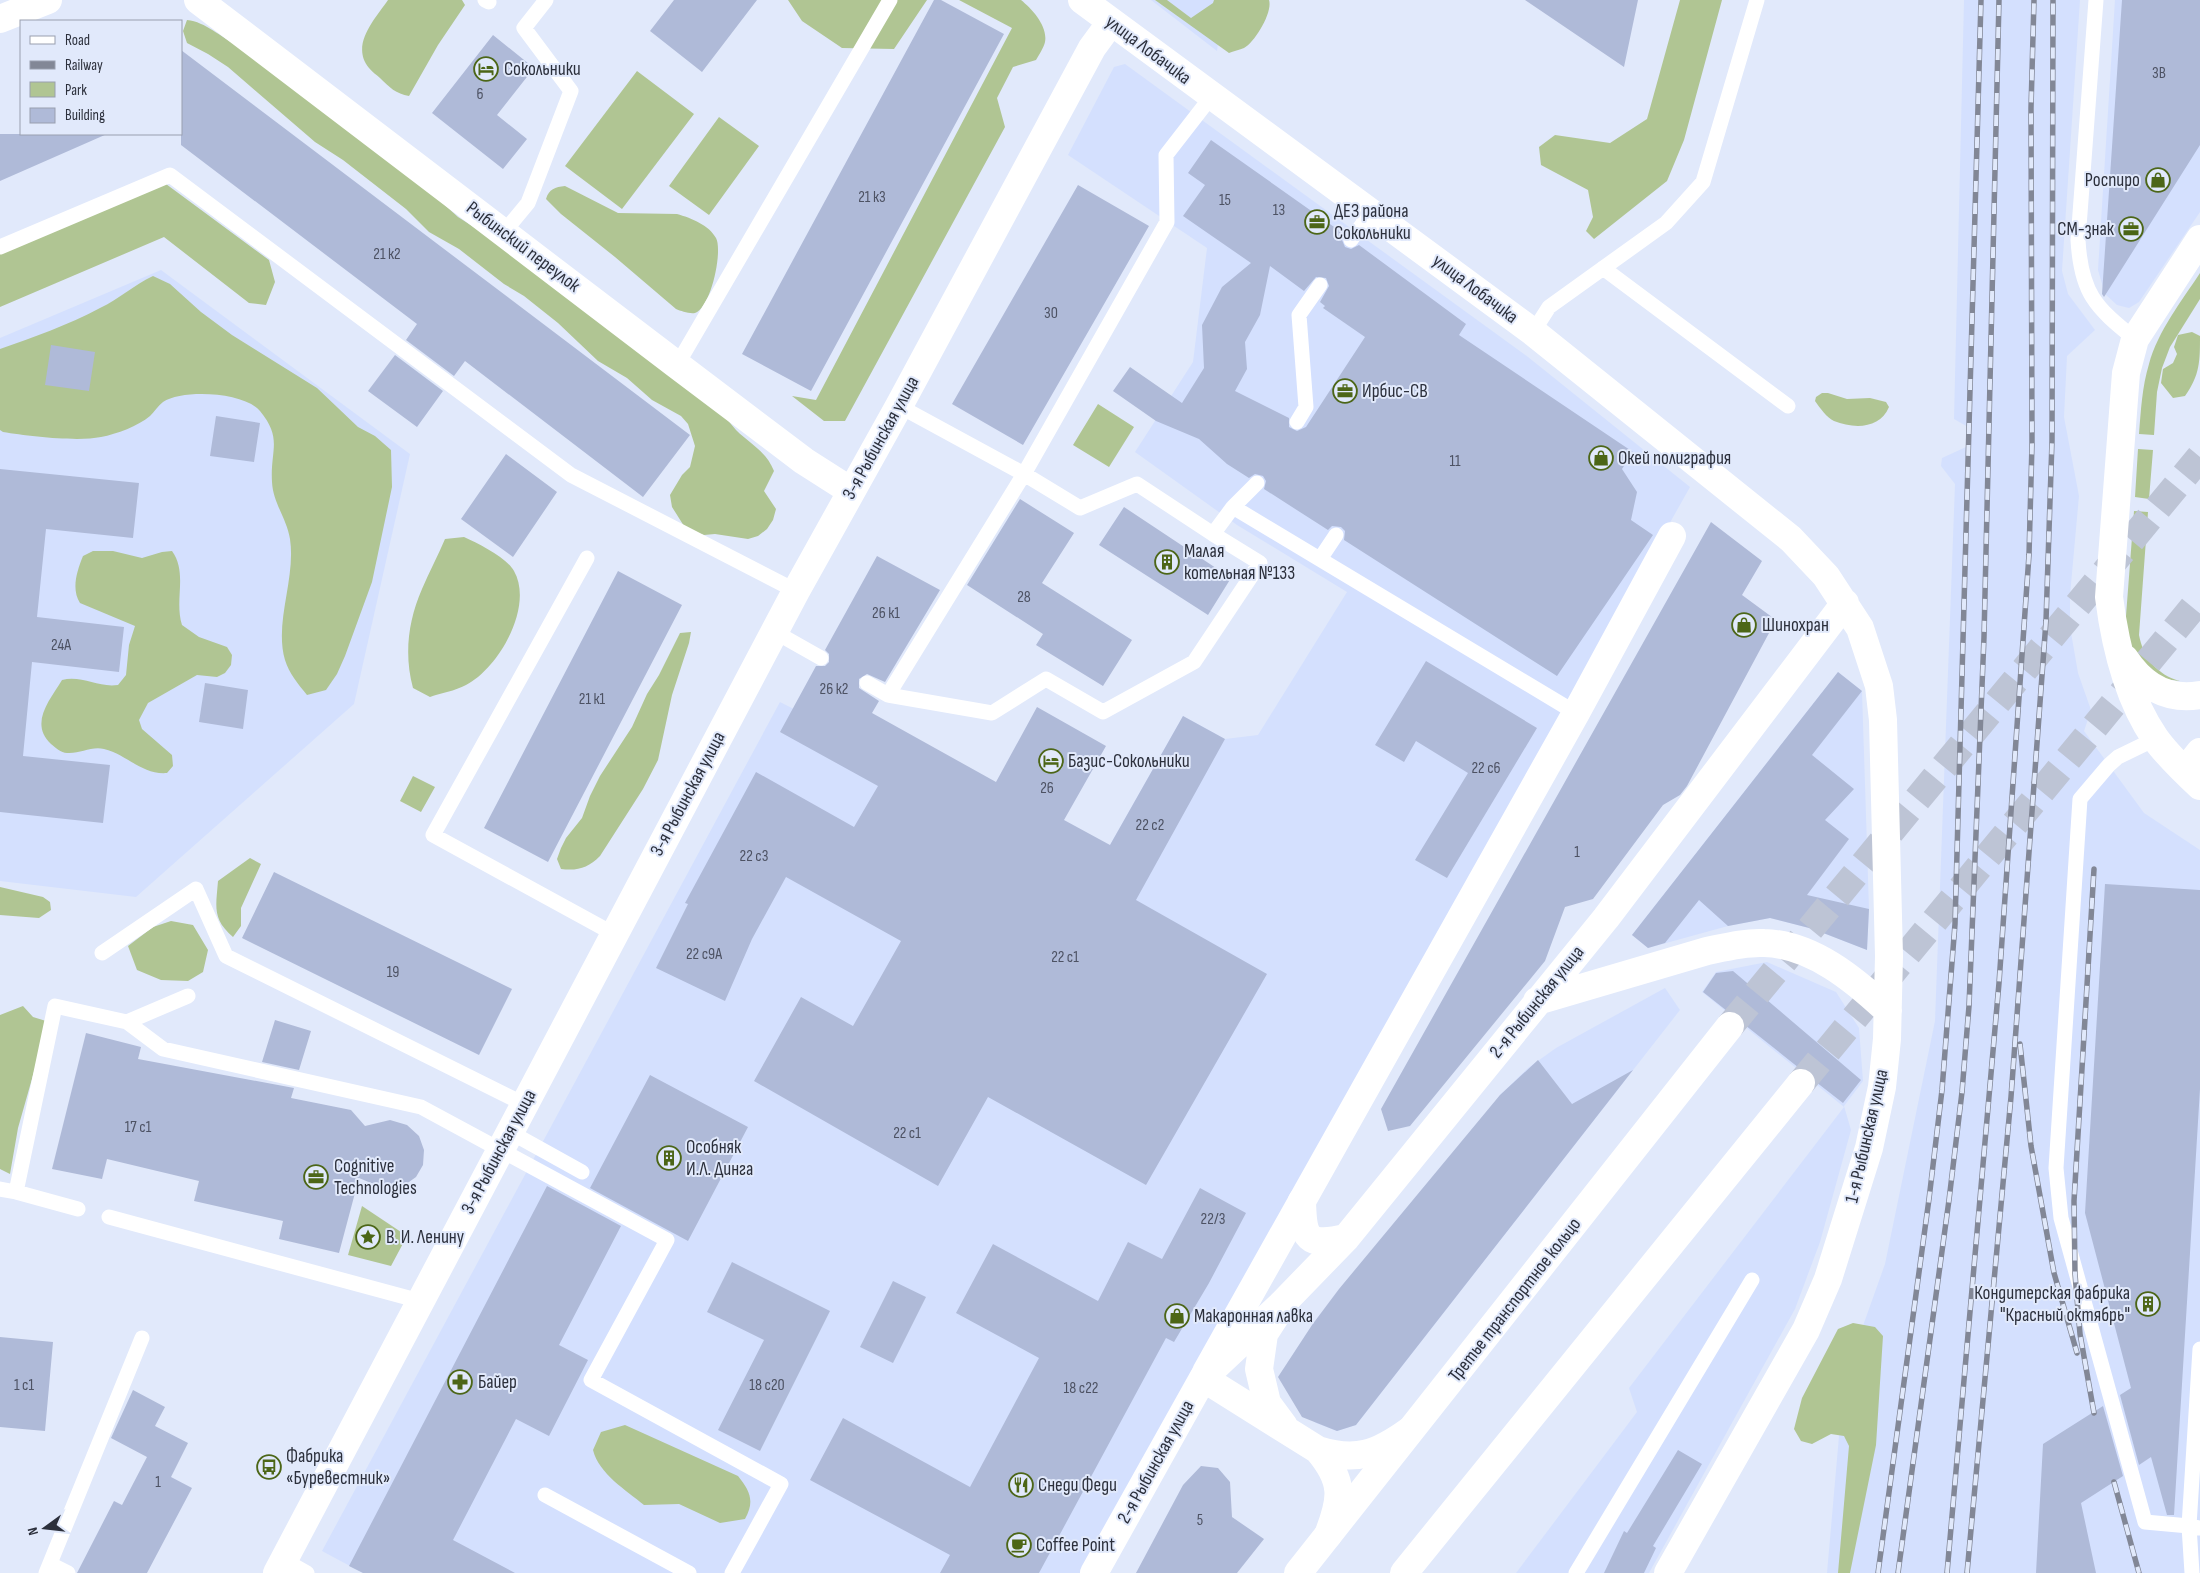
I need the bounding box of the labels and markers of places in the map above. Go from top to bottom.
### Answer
hotel icon: Сокольники [473,56,499,82]
place label: Сокольники [504,58,581,81]
shop icon: Роспиро [2145,167,2171,193]
place label: Роспиро [2085,169,2140,192]
place label: ДЕЗ района Сокольники [1334,200,1411,245]
office icon: ДЕЗ района Сокольники [1304,209,1330,235]
office icon: СМ-знак [2118,216,2144,242]
place label: СМ-знак [2057,218,2115,241]
office icon: Ирбис-СВ [1332,378,1358,404]
place label: Ирбис-СВ [1362,380,1428,403]
shop icon: Окей полиграфия [1588,445,1614,471]
place label: Окей полиграфия [1618,447,1731,470]
place label: Малая котельная №133 [1184,540,1295,585]
building icon: Малая котельная №133 [1154,549,1180,575]
shop icon: Шинохран [1731,612,1757,638]
place label: Шинохран [1762,614,1829,637]
hotel icon: Базис-Сокольники [1038,748,1064,774]
place label: Базис-Сокольники [1068,750,1190,773]
place label: Особняк И.Л. Динга [686,1136,753,1181]
building icon: Особняк И.Л. Динга [656,1145,682,1171]
place label: Cognitive Technologies [334,1155,417,1200]
office icon: Cognitive Technologies [303,1164,329,1190]
place icon: В. И. Ленину [355,1224,381,1250]
place label: В. И. Ленину [386,1226,465,1249]
place label: Кондитерская фабрика "Красный октябрь" [1974,1282,2130,1327]
building icon: Кондитерская фабрика "Красный октябрь" [2135,1291,2161,1317]
shop icon: Макаронная лавка [1164,1303,1190,1329]
place label: Макаронная лавка [1194,1305,1313,1328]
pharmacy icon: Байер [447,1369,473,1395]
place label: Байер [478,1371,517,1394]
place label: Фабрика «Буревестник» [286,1445,390,1490]
bus stop icon: Фабрика «Буревестник» [256,1454,282,1480]
restaurant icon: Снеди Феди [1008,1472,1034,1498]
place label: Снеди Феди [1038,1474,1117,1497]
cafe icon: Coffee Point [1006,1532,1032,1558]
place label: Coffee Point [1036,1534,1115,1557]

